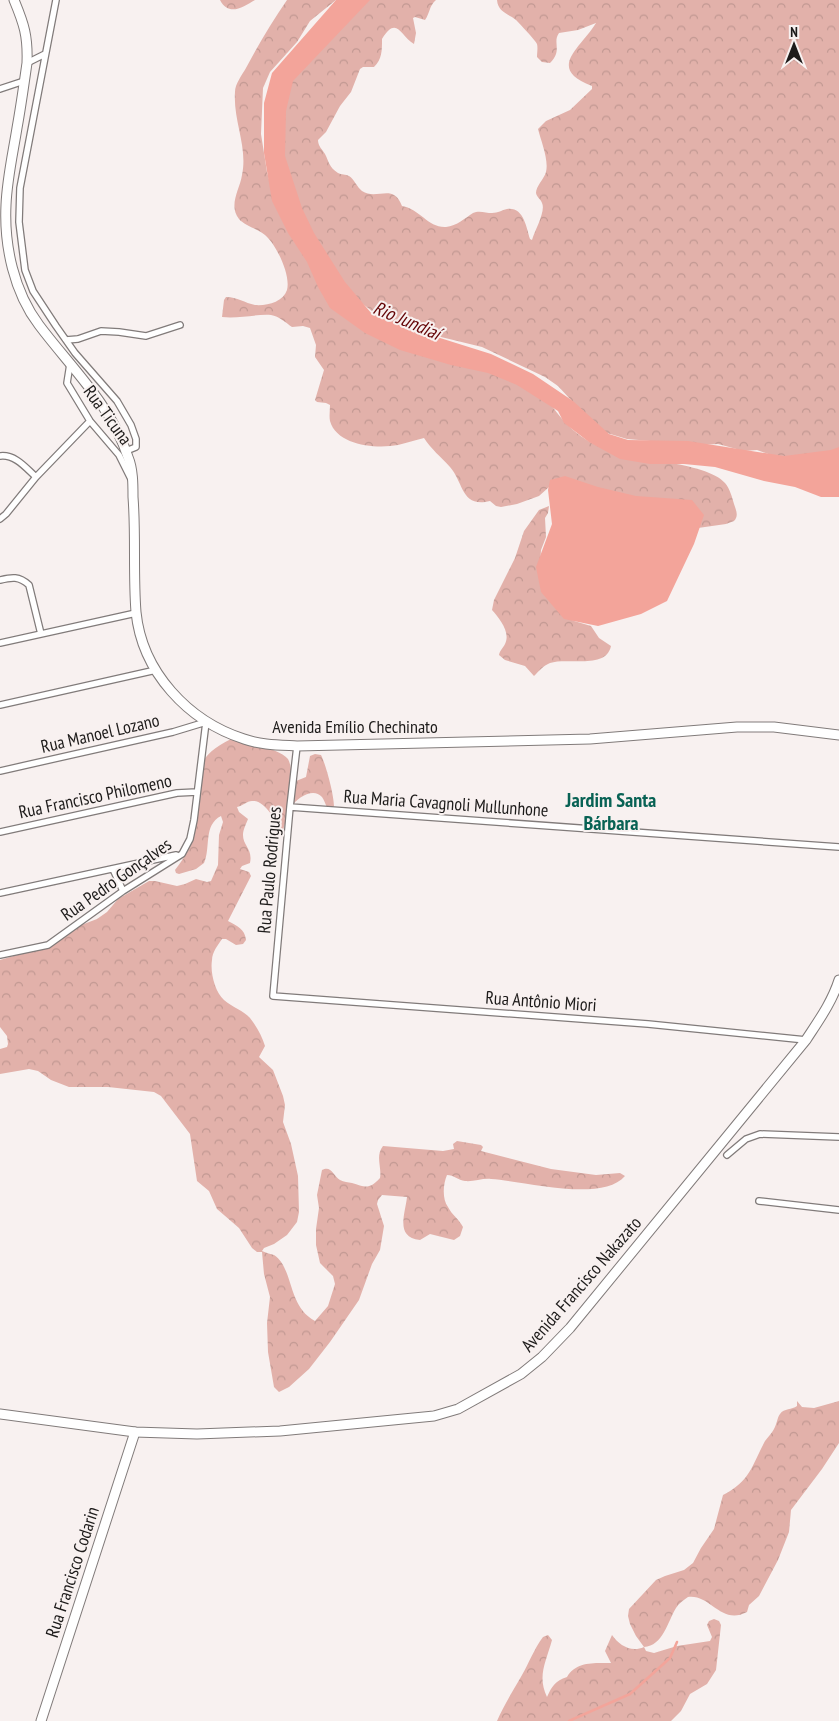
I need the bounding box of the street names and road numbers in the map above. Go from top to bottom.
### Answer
street label: Rua Ticuna [79,381,137,449]
street label: Rua Manoel Lozano [39,708,162,758]
street label: Avenida Emílio Chechinato [272,715,438,738]
street label: Rua Francisco Philomeno [16,769,174,823]
street label: Rua Maria Cavagnoli Mullunhone [343,784,549,822]
street label: Rua Paulo Rodrigues [252,806,286,934]
street label: Rua Pedro Gonçalves [56,832,176,926]
street label: Rua Antônio Miori [485,986,597,1016]
street label: Avenida Francisco Nakazato [516,1211,646,1356]
street label: Rua Francisco Codarin [40,1504,104,1640]

